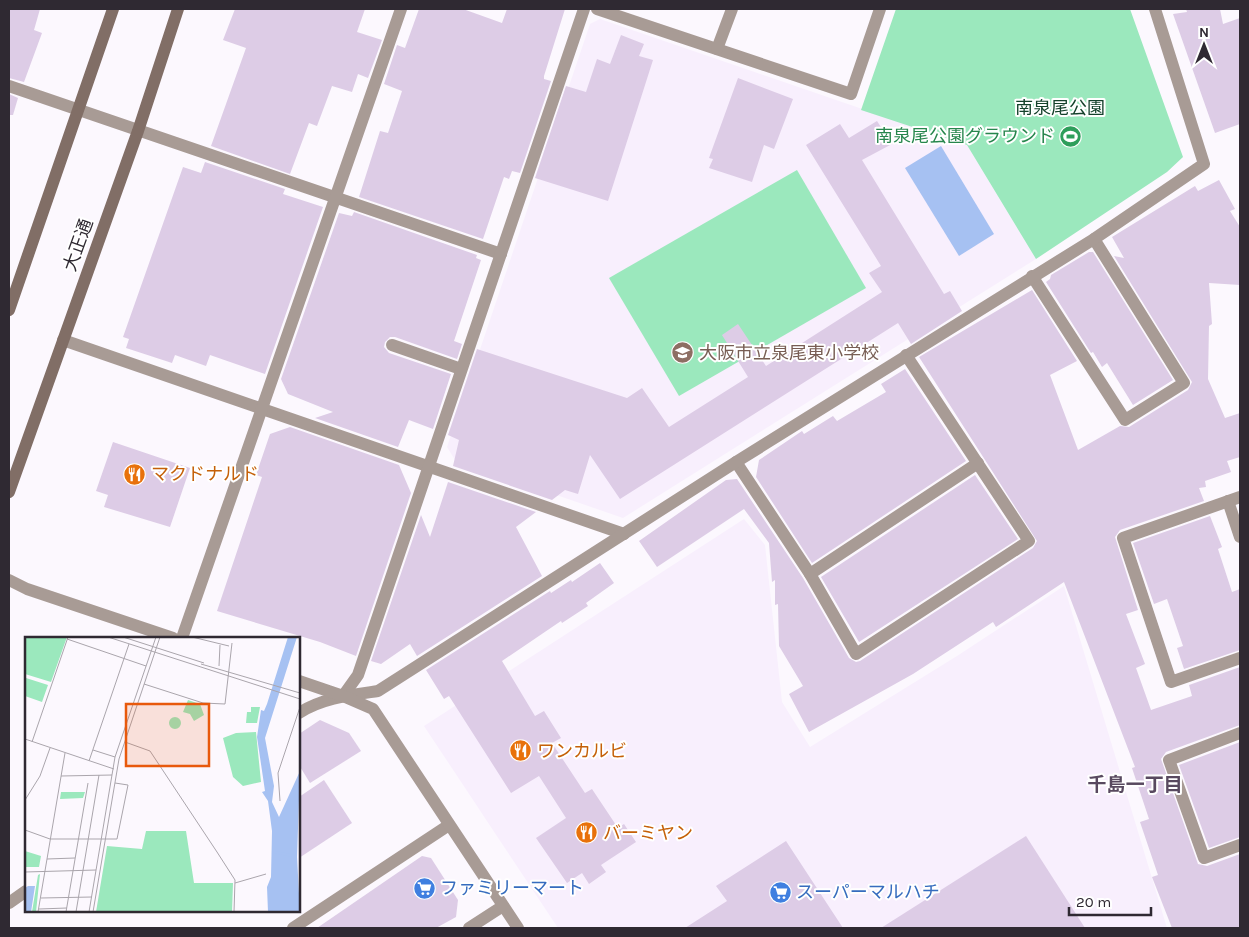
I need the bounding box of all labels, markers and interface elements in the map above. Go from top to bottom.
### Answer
north arrow [1179,20,1229,70]
text: N [1199,24,1209,41]
park label: 南泉尾公園 [1015,97,1105,119]
sports icon: 南泉尾公園グラウンド [1059,124,1083,148]
place label: 南泉尾公園グラウンド [875,125,1055,147]
street label: 大正通 [58,216,98,274]
school or university icon: 大阪市立泉尾東小学校 [671,341,695,365]
place label: 大阪市立泉尾東小学校 [699,342,879,364]
restaurant icon: マクドナルド [123,462,147,486]
place label: マクドナルド [151,463,259,485]
inset map [25,637,300,912]
restaurant icon: ワンカルビ [509,739,533,763]
place label: ワンカルビ [537,740,627,762]
district label: 千島一丁目 [1087,774,1183,796]
restaurant icon: バーミヤン [575,821,599,845]
place label: バーミヤン [603,822,693,844]
supermarket icon: ファミリーマート [412,876,436,900]
place label: ファミリーマート [440,877,584,899]
supermarket icon: スーパーマルハチ [768,880,792,904]
place label: スーパーマルハチ [796,881,940,903]
scale bar [1069,884,1152,916]
text: 20 m [1076,893,1111,911]

